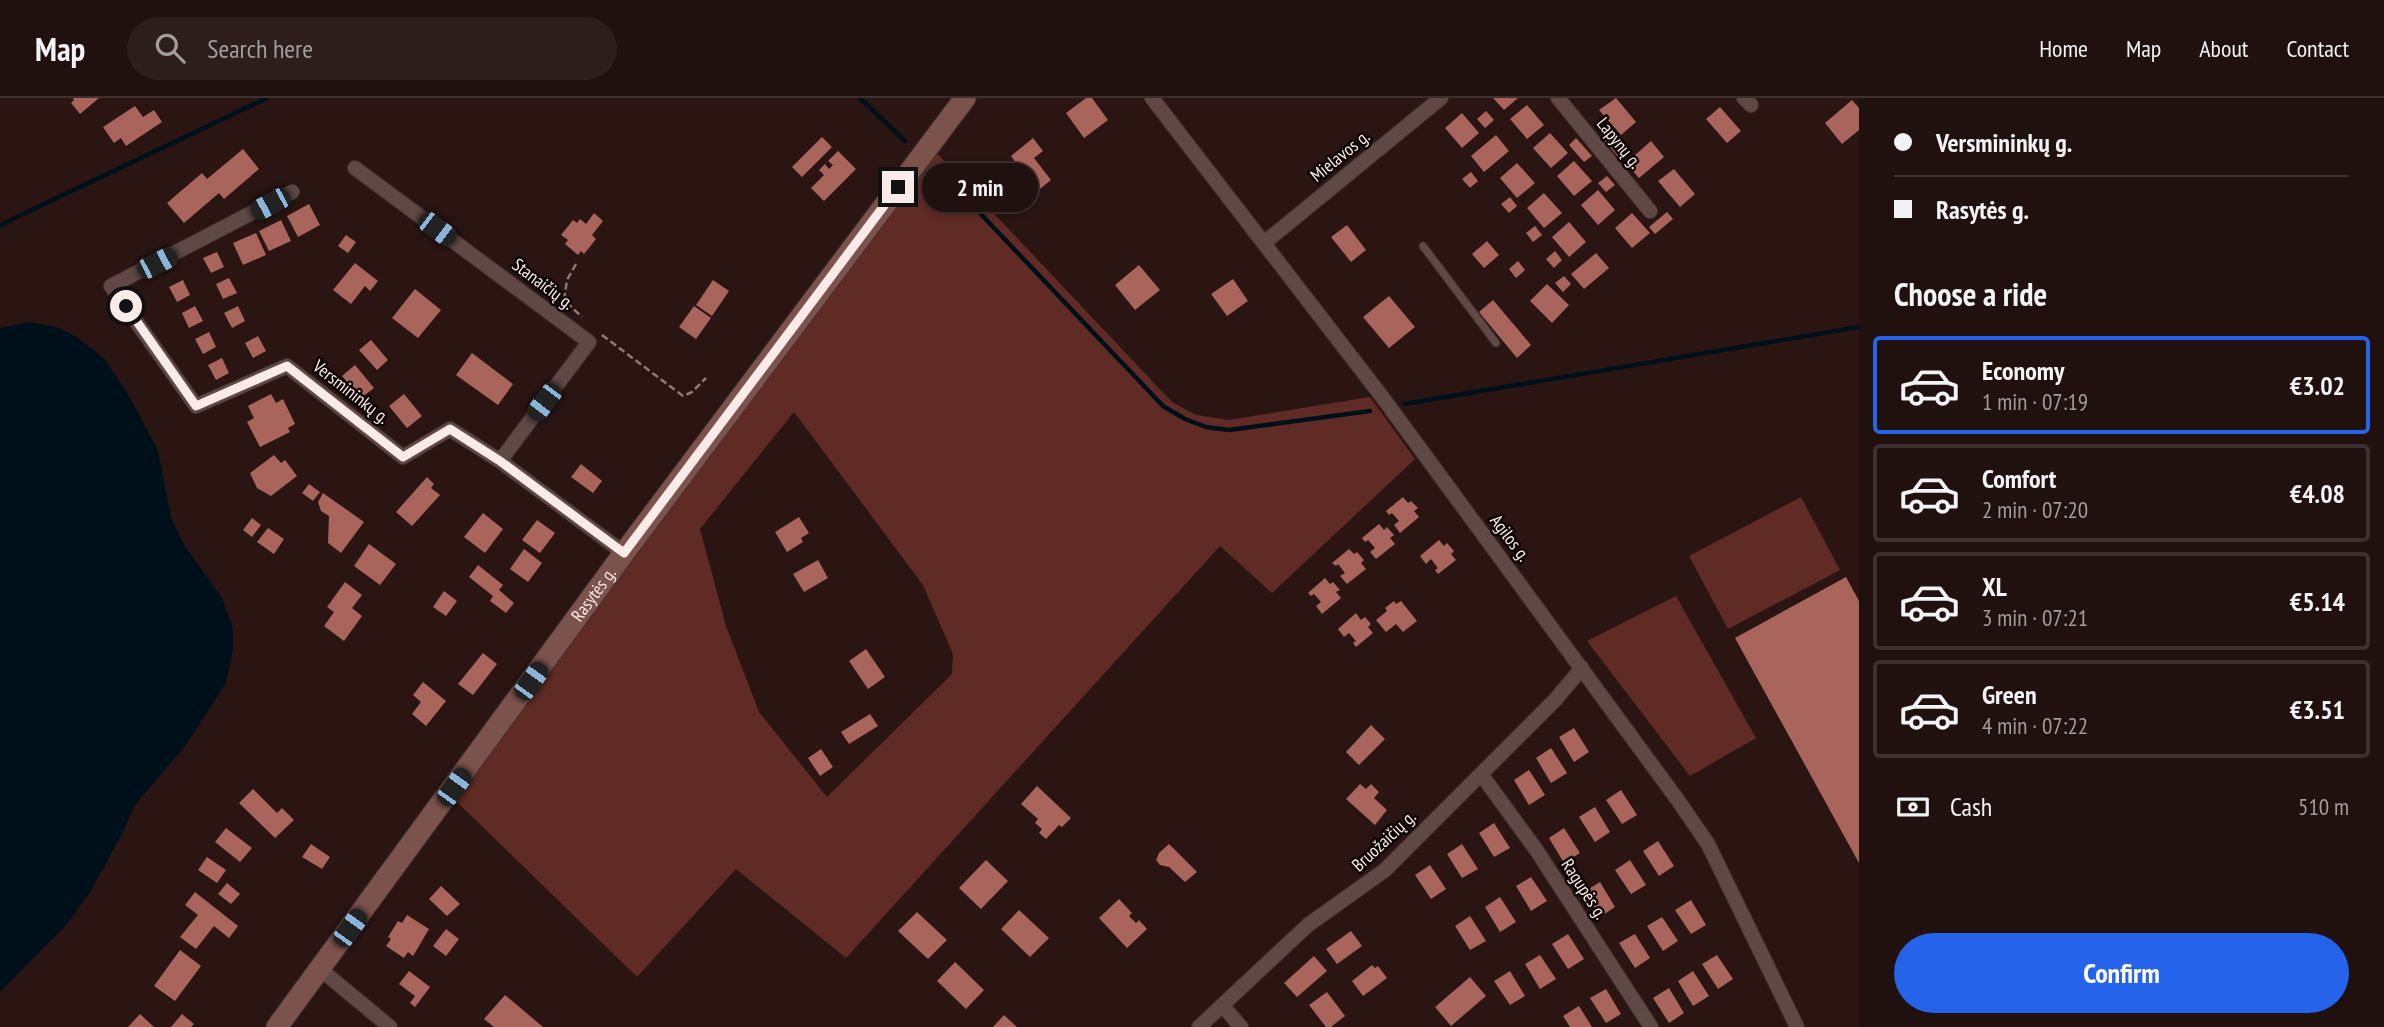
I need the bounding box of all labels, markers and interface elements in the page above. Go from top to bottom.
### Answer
search box [127,17,617,80]
text: Map [35,27,85,70]
icon: search [151,29,189,67]
text: Search here [207,32,313,65]
text: Home [2039,33,2088,64]
text: Map [2126,33,2161,64]
text: About [2199,33,2248,64]
text: Contact [2286,33,2349,64]
street label: Lapynų g. [1592,112,1647,173]
street label: Mielavos g. [1305,125,1374,187]
text: Versmininkų g. [1936,126,2072,159]
callout: 2 min [922,162,1038,212]
route end [882,171,914,203]
text: 2 min [957,173,1003,202]
car [247,185,294,223]
text: Rasytės g. [1936,193,2029,226]
car [414,208,461,250]
car [134,244,181,282]
street label: Stanaičių g. [508,253,579,314]
text: Choose a ride [1894,273,2047,315]
route start [110,290,142,322]
street label: Versmininkų g. [308,354,394,429]
icon: car [1898,354,1961,417]
text: Economy [1982,354,2064,387]
text: €3.02 [2290,369,2345,402]
car [523,379,566,425]
text: 1 min · 07:19 [1982,387,2088,416]
icon: car [1898,462,1961,525]
text: Comfort [1982,462,2056,495]
text: €4.08 [2290,477,2345,510]
text: 2 min · 07:20 [1982,495,2088,524]
street label: Agilos g. [1485,510,1535,566]
street label: Rasytės g. [566,562,621,626]
icon: car [1898,570,1961,633]
text: XL [1982,570,2007,603]
text: €5.14 [2290,585,2345,618]
text: 3 min · 07:21 [1982,603,2088,632]
car [511,658,552,704]
icon: car [1898,678,1961,741]
text: Green [1982,678,2037,711]
text: €3.51 [2290,693,2345,726]
text: 4 min · 07:22 [1982,711,2088,740]
car [434,764,475,810]
icon: cash [1894,788,1932,826]
text: Cash [1950,790,1992,823]
text: 510 m [2298,792,2349,821]
street label: Bruožaičių g. [1347,805,1420,876]
street label: Ragupės g. [1556,854,1612,923]
car [330,905,371,951]
button: Confirm [1894,933,2349,1013]

